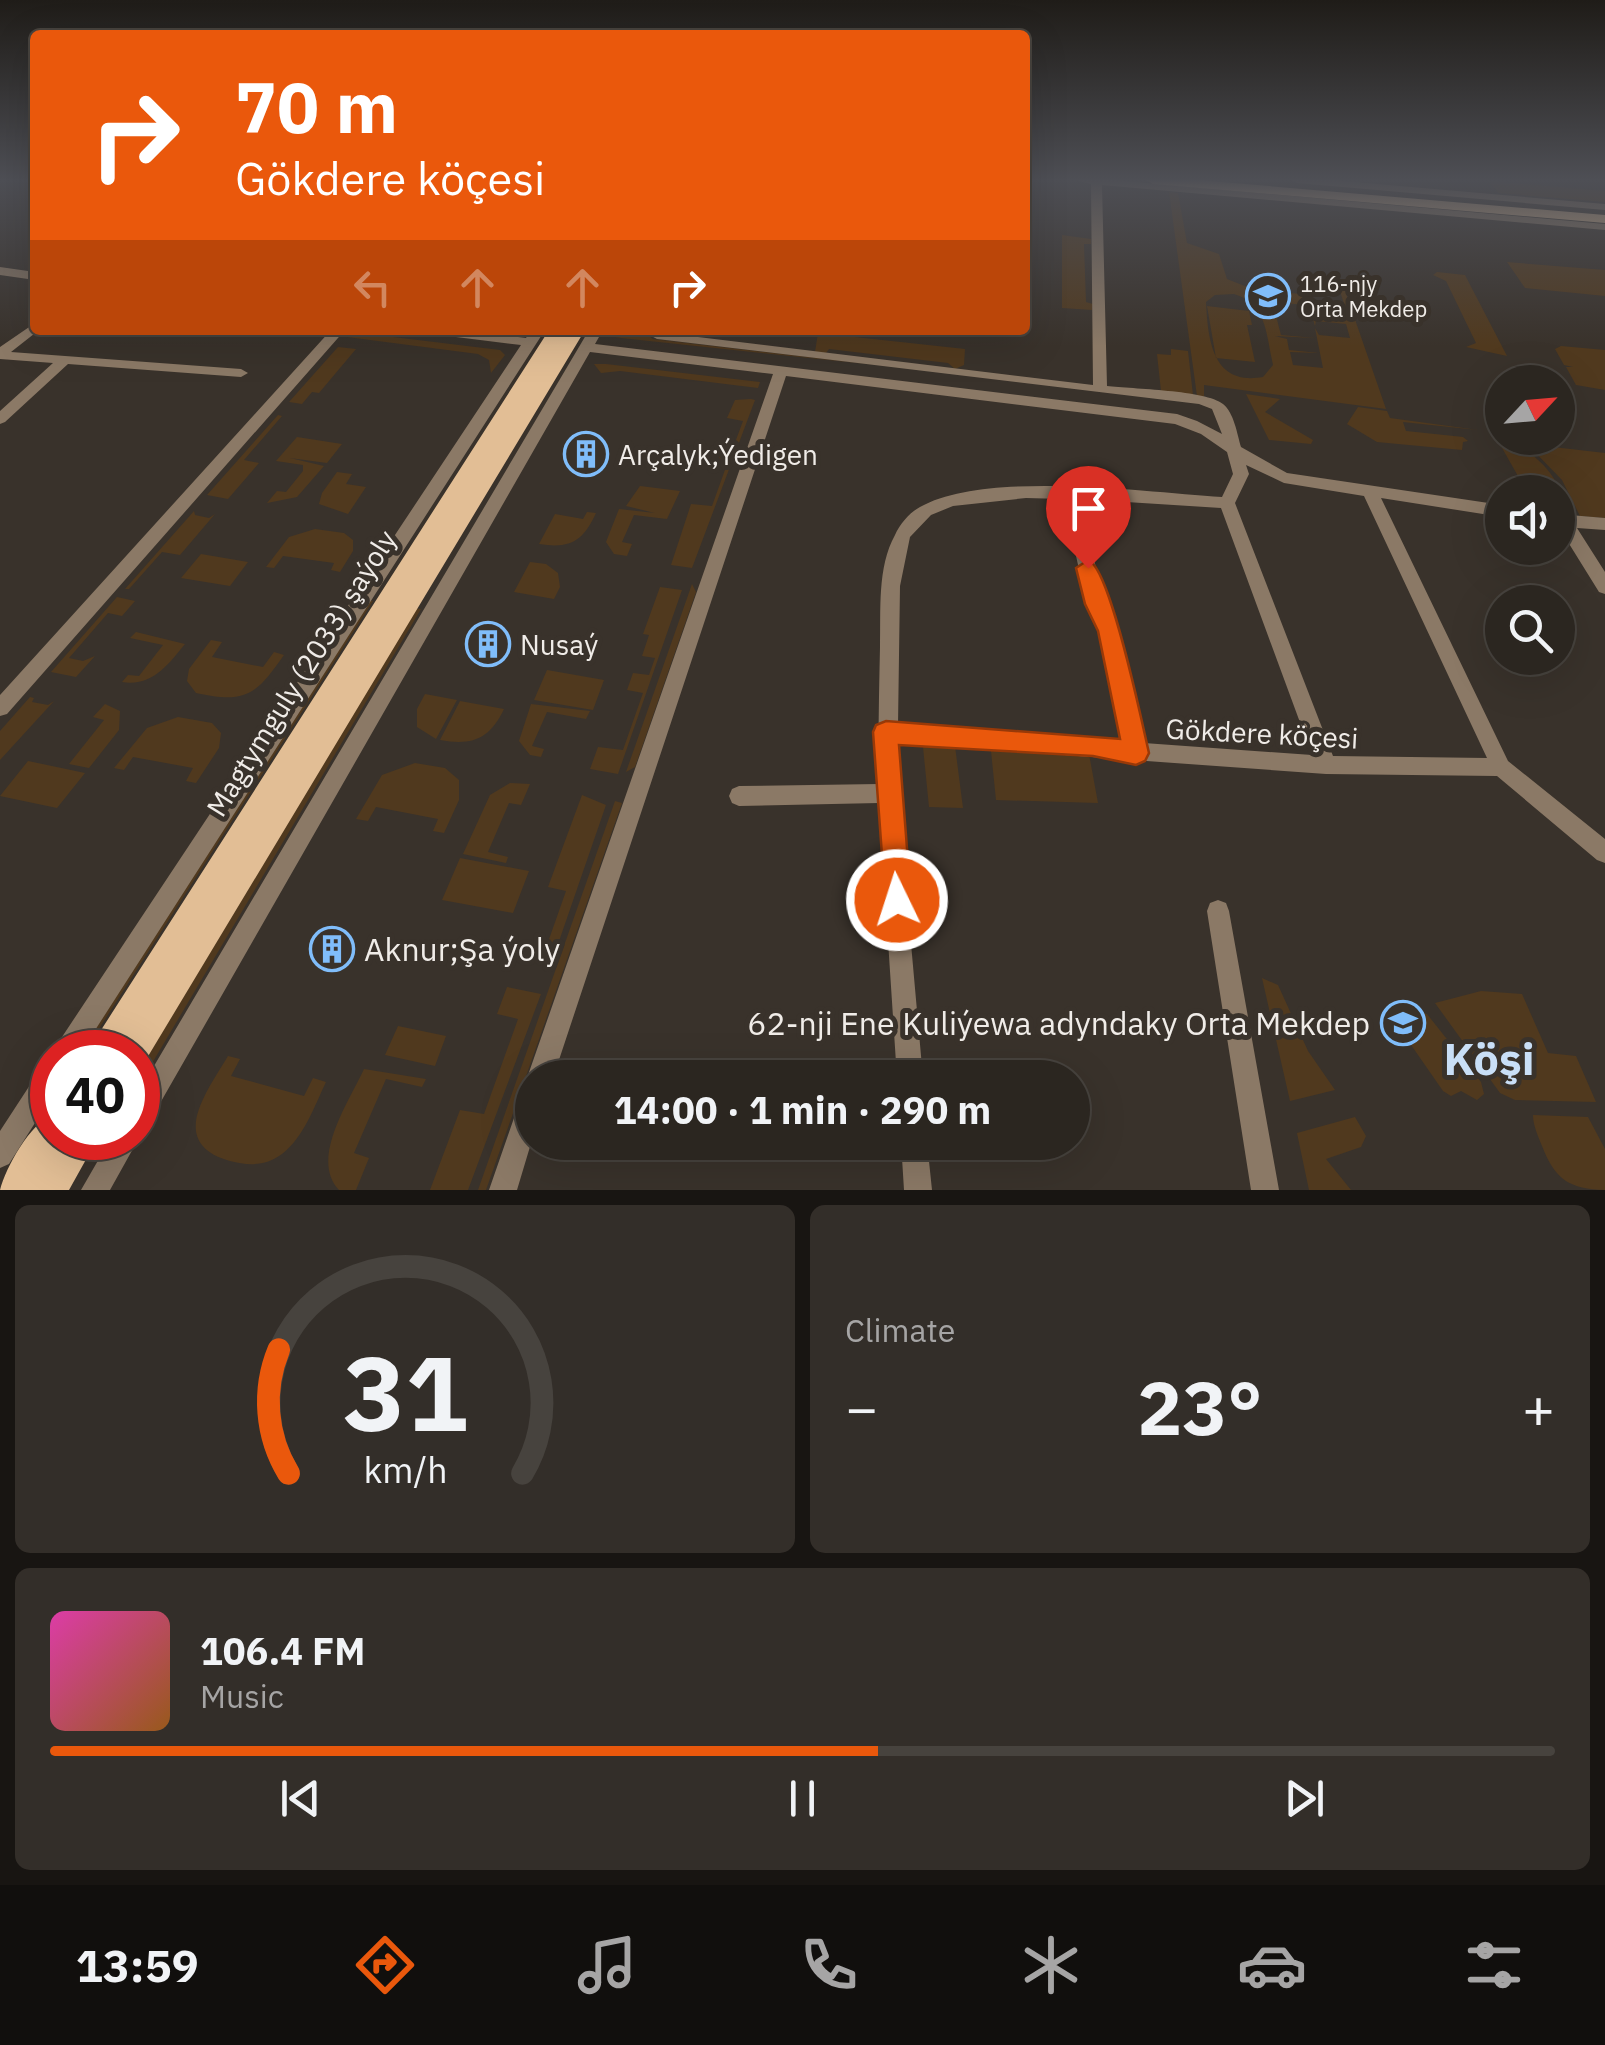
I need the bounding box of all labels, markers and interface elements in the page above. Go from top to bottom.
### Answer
text: 70 m [235,61,398,152]
icon: right [70,70,200,200]
text: Gökdere köçesi [235,149,545,207]
icon: left [345,260,400,315]
icon: ahead [450,260,505,315]
icon: ahead [555,260,610,315]
icon: right [660,260,715,315]
place label: 116-njy Orta Mekdep [1300,269,1427,323]
school or university icon: 116-njy Orta Mekdep [1245,273,1291,319]
north arrow [1485,365,1575,455]
map controls [1485,365,1575,675]
building icon: Arçalyk;Ýedigen [563,431,609,477]
place label: Arçalyk;Ýedigen [618,436,818,473]
pin [1046,466,1131,569]
button: sound [1485,475,1575,565]
icon: arrive [1061,481,1116,536]
street label: Magtymguly (2033) şaýoly [198,523,404,823]
button: search [1485,585,1575,675]
building icon: Nusaý [465,621,511,667]
place label: Nusaý [520,626,598,663]
street label: Gökdere köçesi [1165,709,1359,757]
position arrow [845,848,949,952]
building icon: Aknur;Şa ýoly [309,926,355,972]
place label: Aknur;Şa ýoly [364,928,560,970]
school or university icon: 62-nji Ene Kuliýewa adyndaky Orta Mekdep [1380,1000,1426,1046]
place label: 62-nji Ene Kuliýewa adyndaky Orta Mekdep [747,1002,1370,1044]
district label: Köşi [1443,1029,1535,1087]
speed limit sign: 40 [30,1030,160,1160]
text: 14:00 · 1 min · 290 m [614,1085,991,1134]
text: Climate [845,1309,955,1351]
text: 31 [343,1324,467,1460]
text: 23° [1137,1358,1263,1456]
text: − [845,1372,878,1443]
text: + [1522,1372,1555,1443]
text: km/h [363,1446,447,1493]
text: 106.4 FM [200,1626,365,1675]
text: Music [200,1675,284,1717]
icon: previous [273,1771,328,1826]
icon: pause [775,1771,830,1826]
icon: next [1277,1771,1332,1826]
icon: directions [350,1930,420,2000]
icon: music [572,1930,642,2000]
icon: phone [794,1930,864,2000]
icon: climate [1016,1930,1086,2000]
icon: car [1237,1930,1307,2000]
icon: filters [1459,1930,1529,2000]
text: 13:59 [76,1936,199,1994]

